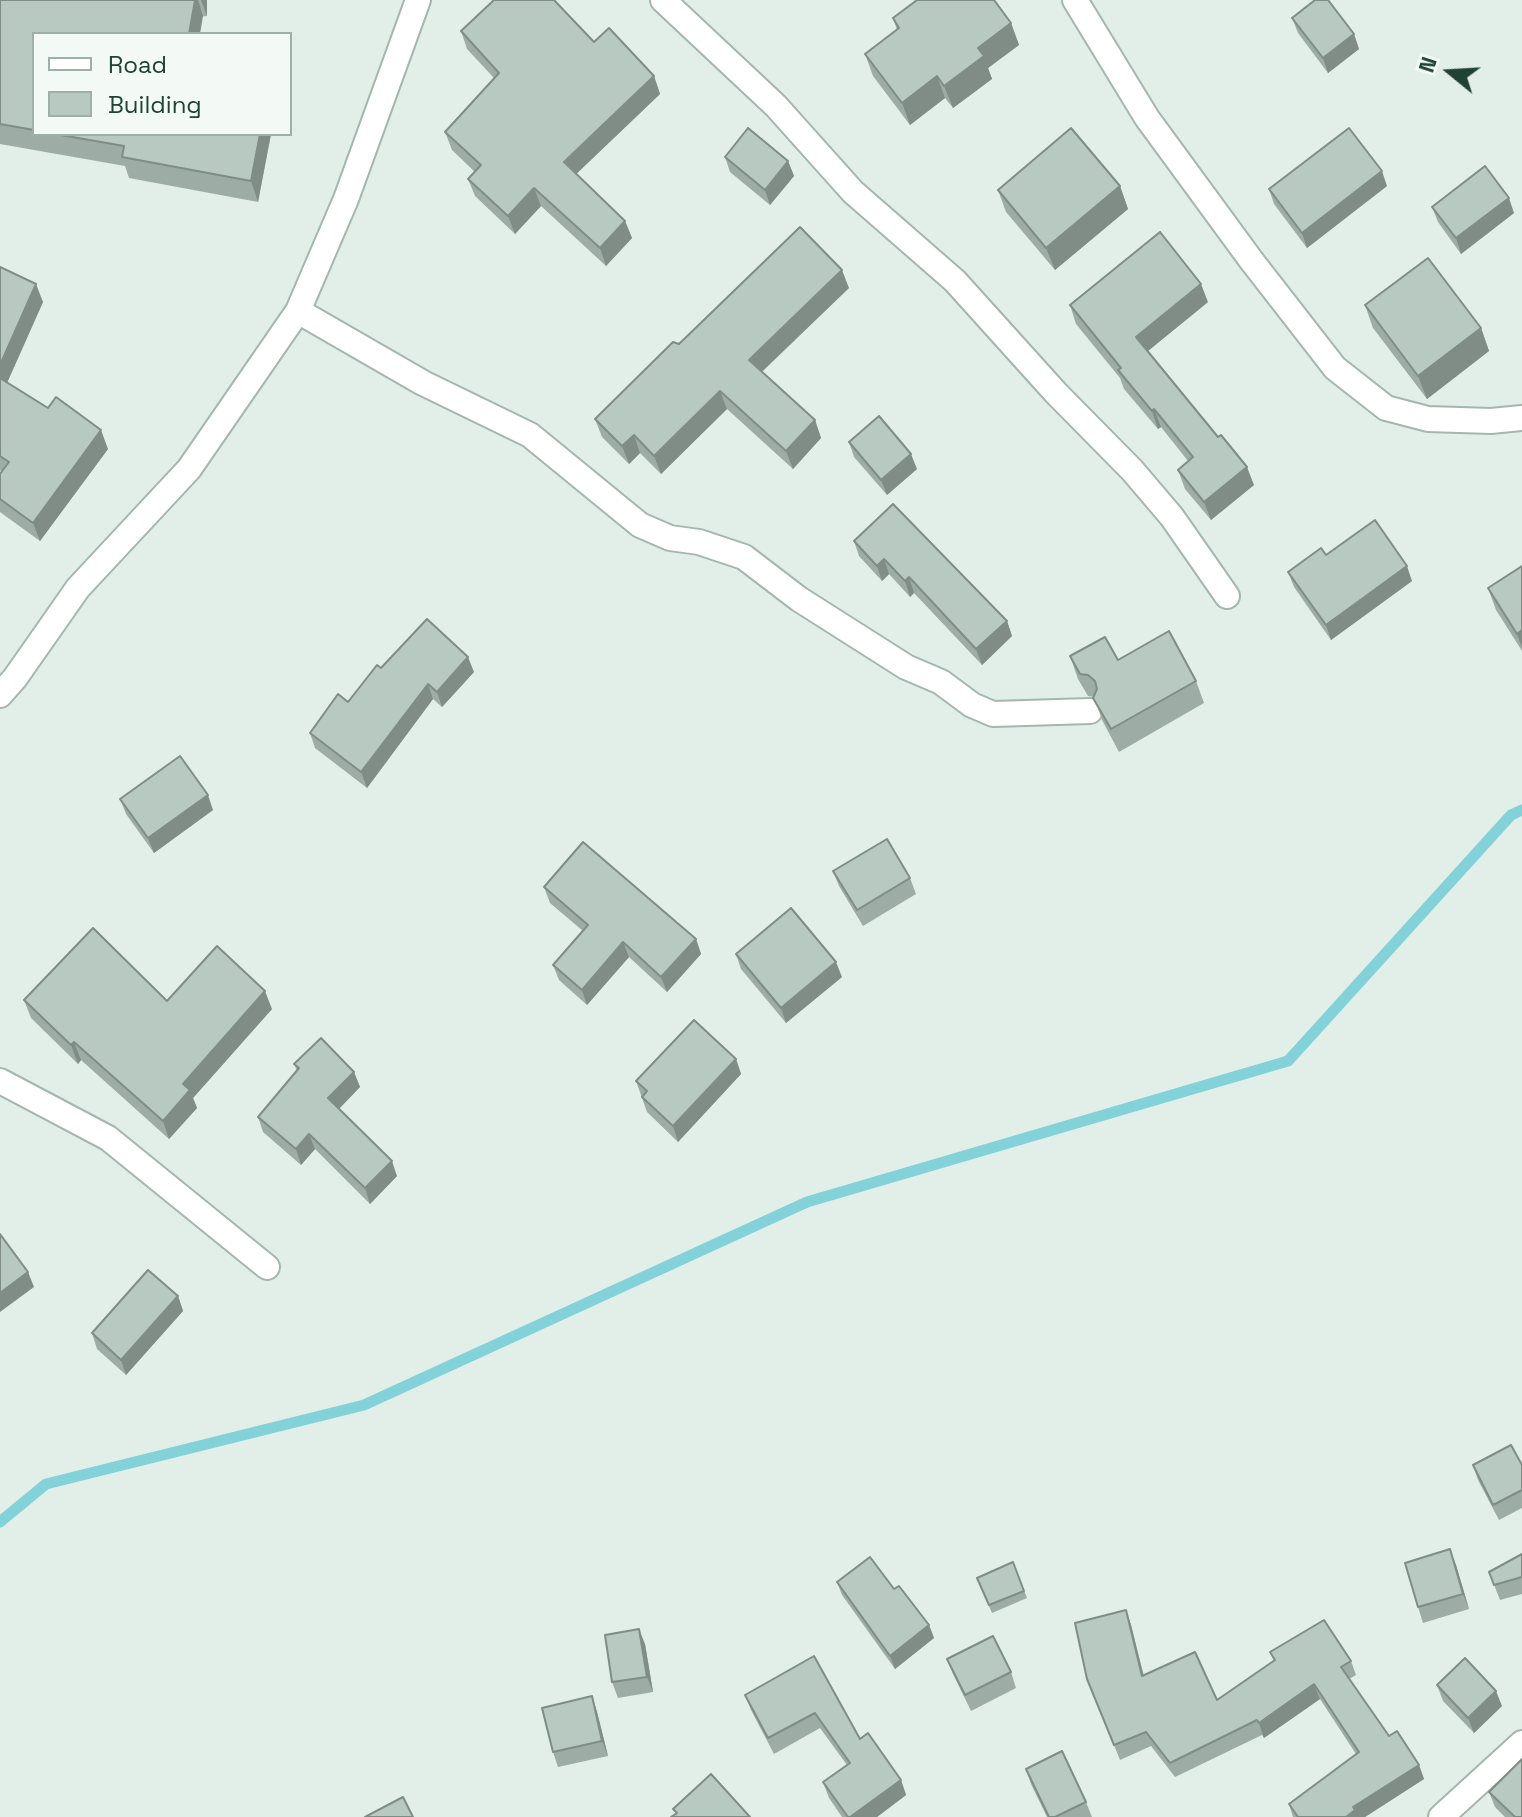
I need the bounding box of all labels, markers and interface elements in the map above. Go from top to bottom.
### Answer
legend [32,32,292,136]
north arrow [1410,32,1490,112]
text: Road [108,49,167,80]
text: N [1412,53,1443,76]
text: Building [108,89,202,120]

